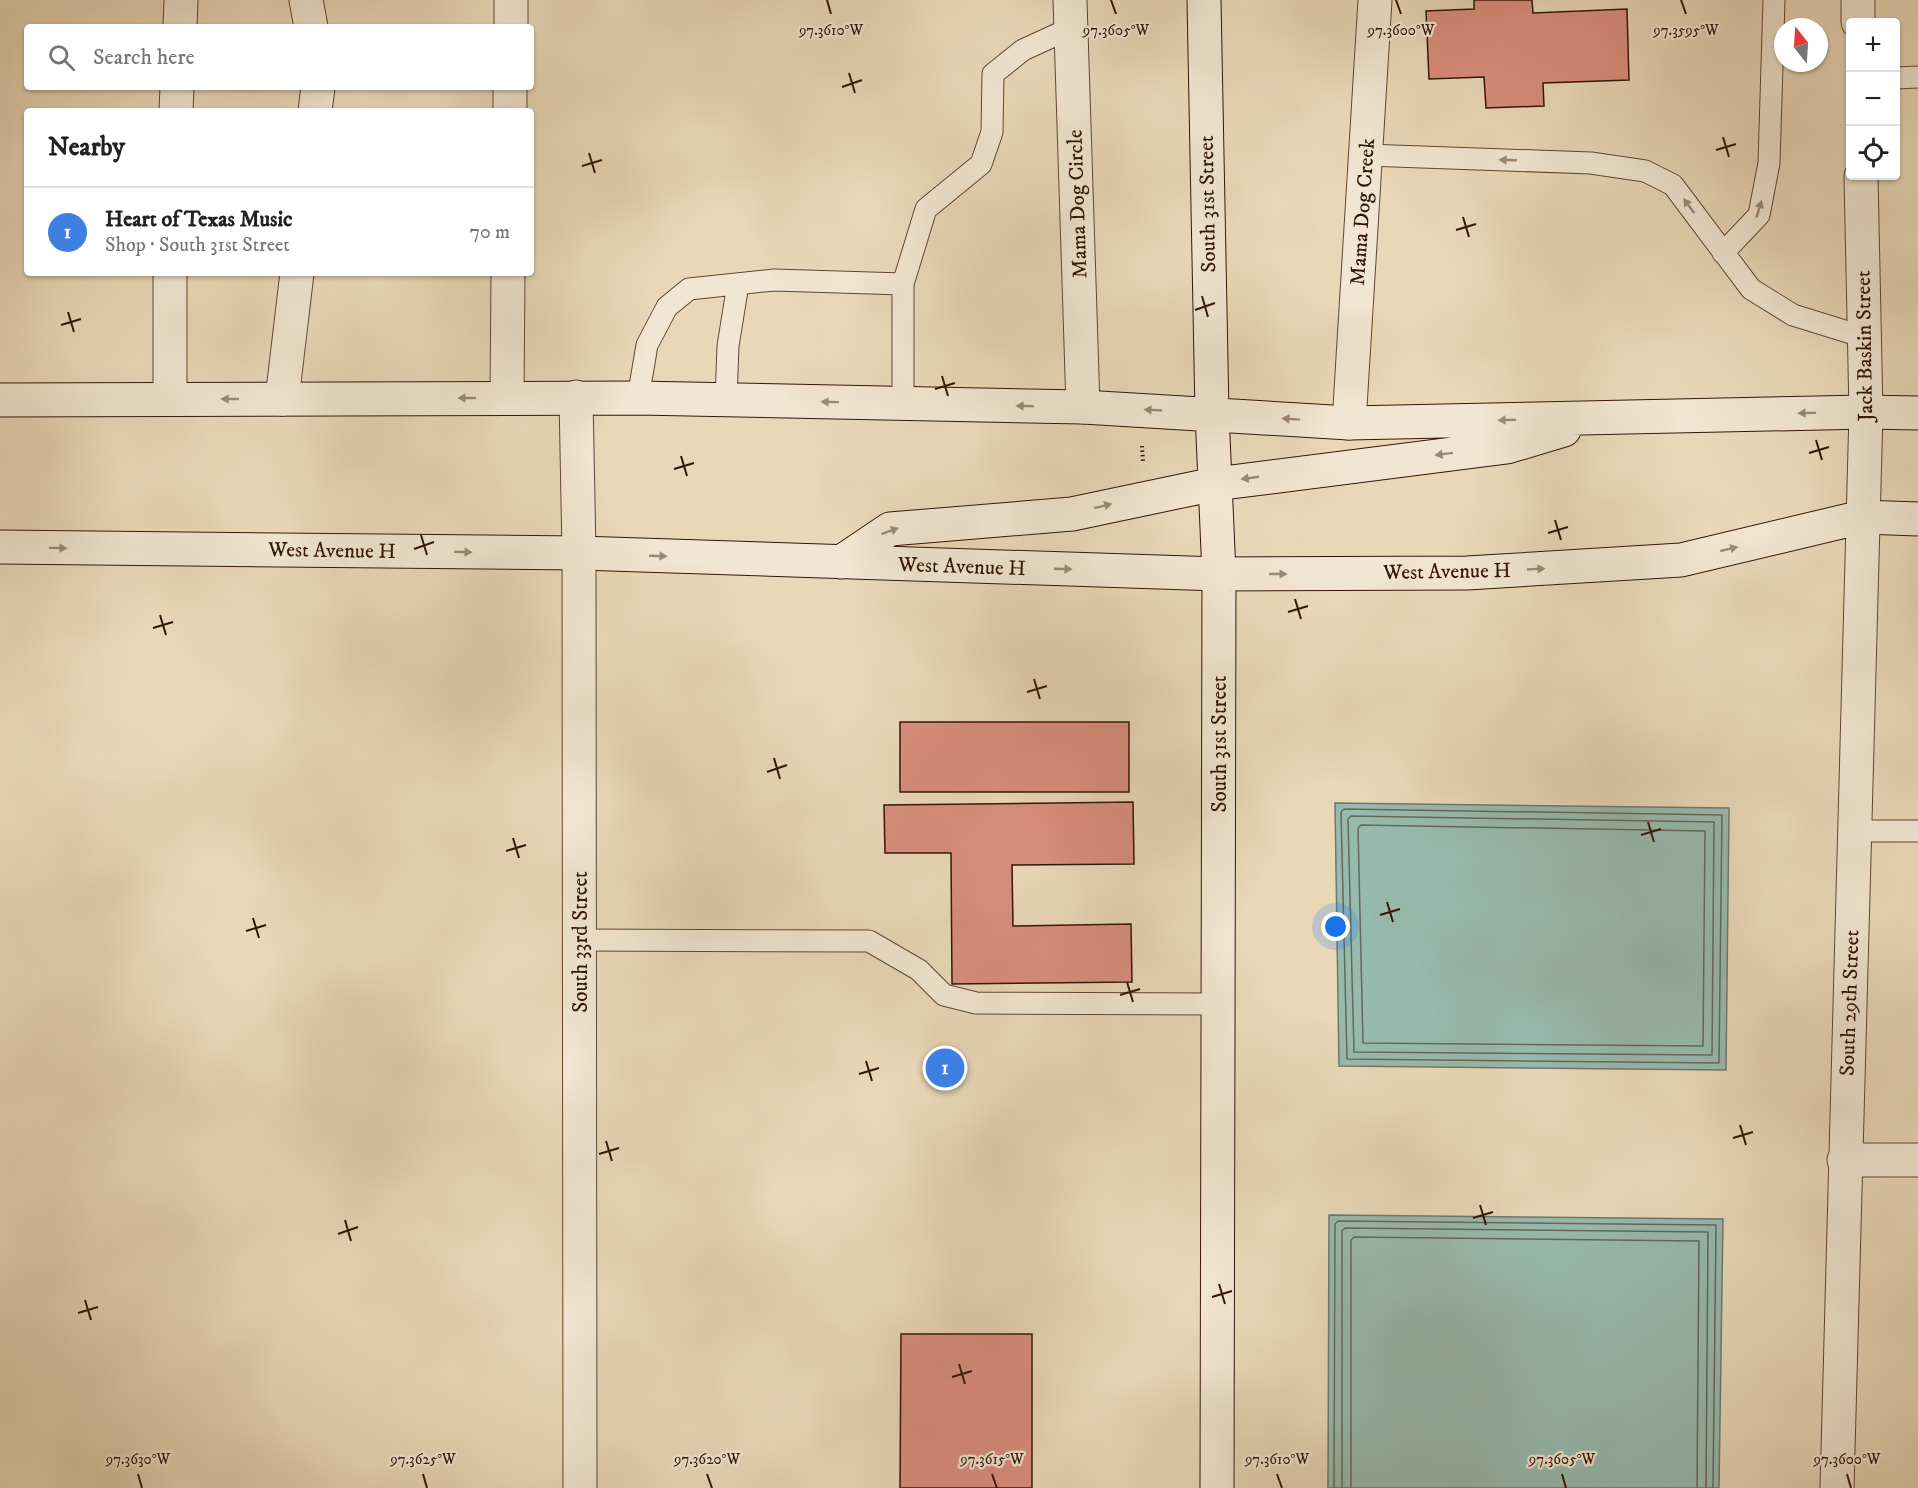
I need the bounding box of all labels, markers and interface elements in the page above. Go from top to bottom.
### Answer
north arrow [1774,18,1828,72]
map controls [1846,18,1900,180]
button: + [1846,18,1900,72]
text: 97.3610°W [798,21,863,40]
text: 97.3605°W [1082,21,1149,40]
text: 97.3600°W [1367,21,1435,40]
text: 97.3595°W [1652,21,1719,40]
search box [24,24,534,90]
icon: search [45,41,78,74]
text: Search here [93,44,195,71]
button: − [1846,72,1900,126]
button: locate [1846,126,1900,180]
street label: Mama Dog Circle [1062,129,1094,279]
text: Nearby [48,131,125,164]
street label: South 31st Street [1194,135,1222,273]
street label: Mama Dog Creek [1345,137,1381,286]
one-way arrow [1499,156,1518,165]
one-way arrow [1683,199,1695,214]
one-way arrow [1755,200,1764,218]
text: Heart of Texas Music [105,206,293,233]
text: 1 [64,220,71,245]
text: 70 m [469,220,510,245]
text: Shop · South 31st Street [105,233,290,258]
street label: Jack Baskin Street [1851,270,1879,424]
one-way arrow [457,393,476,403]
one-way arrow [220,394,239,404]
one-way arrow [820,397,839,407]
one-way arrow [1015,401,1034,411]
one-way arrow [1144,406,1163,415]
one-way arrow [1798,408,1817,418]
one-way arrow [1281,414,1300,424]
one-way arrow [1498,415,1517,425]
one-way arrow [1434,449,1453,459]
one-way arrow [1241,474,1260,483]
one-way arrow [1094,501,1113,511]
one-way arrow [881,526,899,536]
street label: West Avenue H [267,537,396,565]
one-way arrow [49,543,68,553]
one-way arrow [1720,543,1738,553]
one-way arrow [454,547,473,557]
one-way arrow [649,551,668,560]
street label: West Avenue H [897,552,1026,582]
street label: West Avenue H [1382,558,1511,586]
one-way arrow [1054,564,1073,574]
one-way arrow [1526,564,1545,573]
one-way arrow [1268,569,1287,579]
street label: South 31st Street [1207,675,1233,813]
street label: South 33rd Street [568,871,594,1013]
your location [1321,912,1350,941]
street label: South 29th Street [1834,929,1866,1077]
pin: 1 [926,1046,964,1090]
text: 97.3630°W [105,1450,170,1469]
text: 97.3625°W [389,1450,456,1469]
text: 97.3620°W [673,1450,740,1469]
text: 97.3615°W [959,1450,1024,1469]
text: 97.3610°W [1244,1450,1309,1469]
text: 97.3605°W [1528,1450,1595,1469]
text: 97.3600°W [1813,1450,1881,1469]

